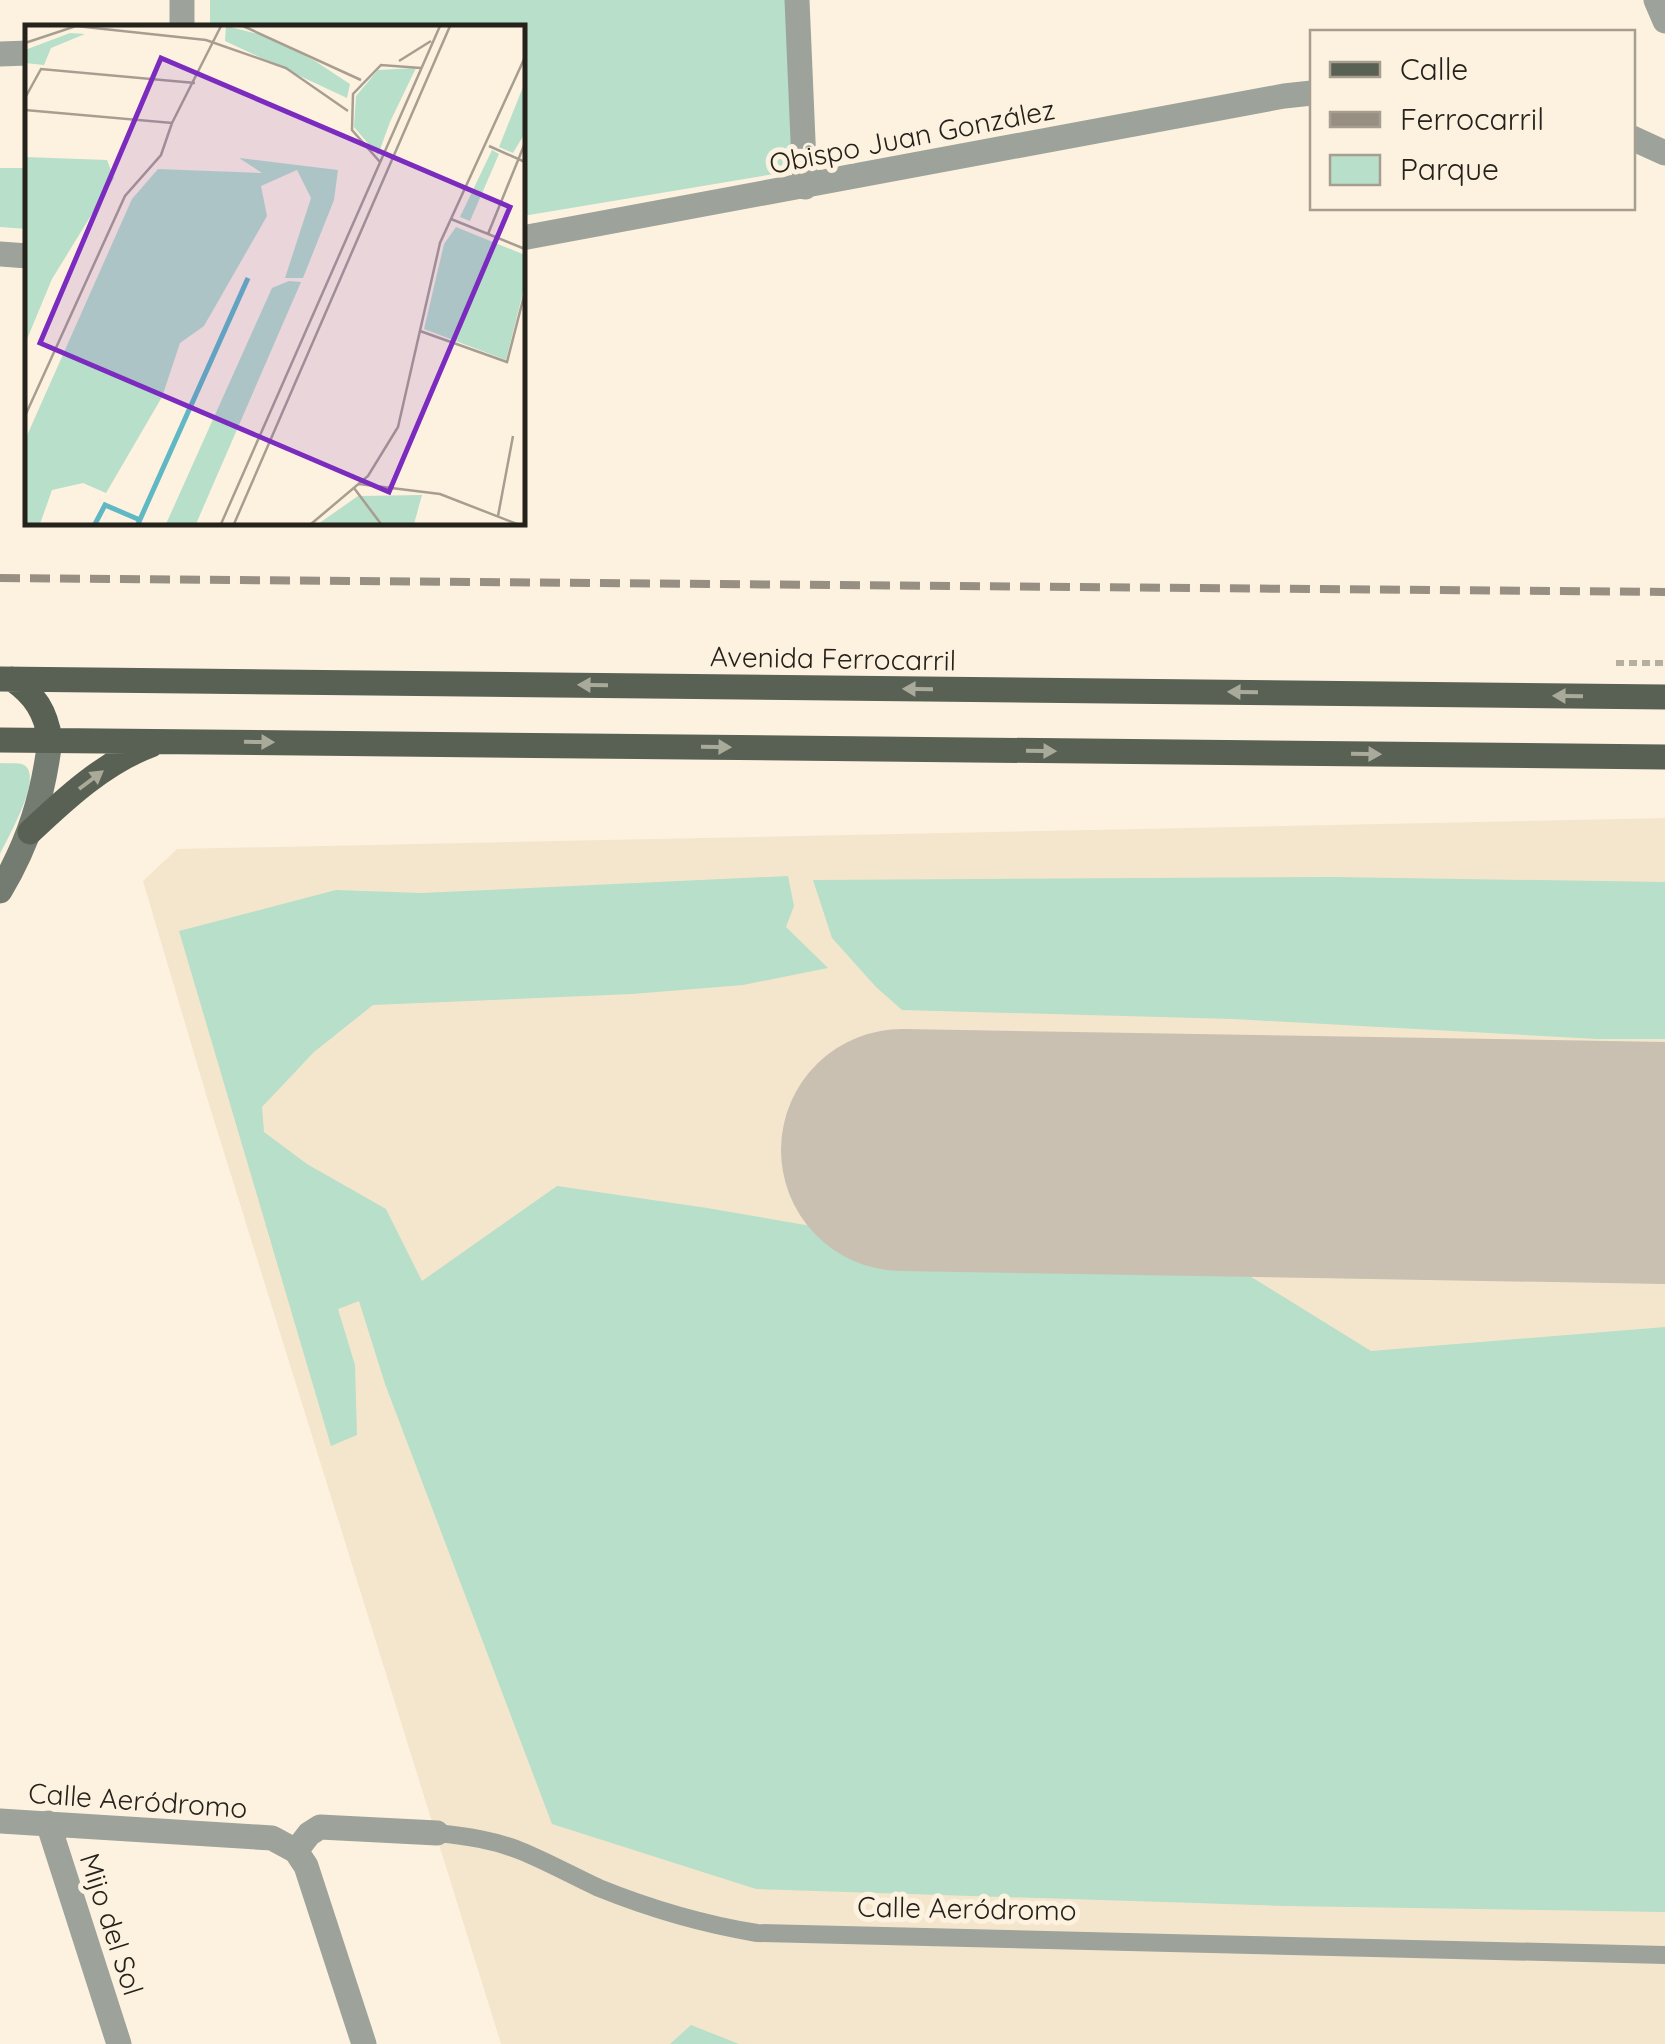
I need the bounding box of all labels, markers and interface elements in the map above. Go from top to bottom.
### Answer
inset map [25,25,525,525]
legend [1310,30,1635,210]
text: Calle [1400,50,1468,88]
street label: Obispo Juan González [766,91,1058,181]
text: Ferrocarril [1400,100,1544,138]
text: Parque [1400,150,1499,188]
street label: Avenida Ferrocarril [710,638,956,678]
one-way arrow [576,677,608,693]
one-way arrow [901,681,933,697]
one-way arrow [1226,684,1258,700]
one-way arrow [1551,687,1583,703]
one-way arrow [243,734,275,750]
one-way arrow [701,739,733,755]
one-way arrow [1026,743,1058,759]
one-way arrow [1351,746,1383,762]
one-way arrow [78,770,104,790]
street label: Calle Aeródromo [27,1775,249,1825]
street label: Mijo del Sol [73,1849,151,1999]
street label: Calle Aeródromo [857,1889,1077,1927]

